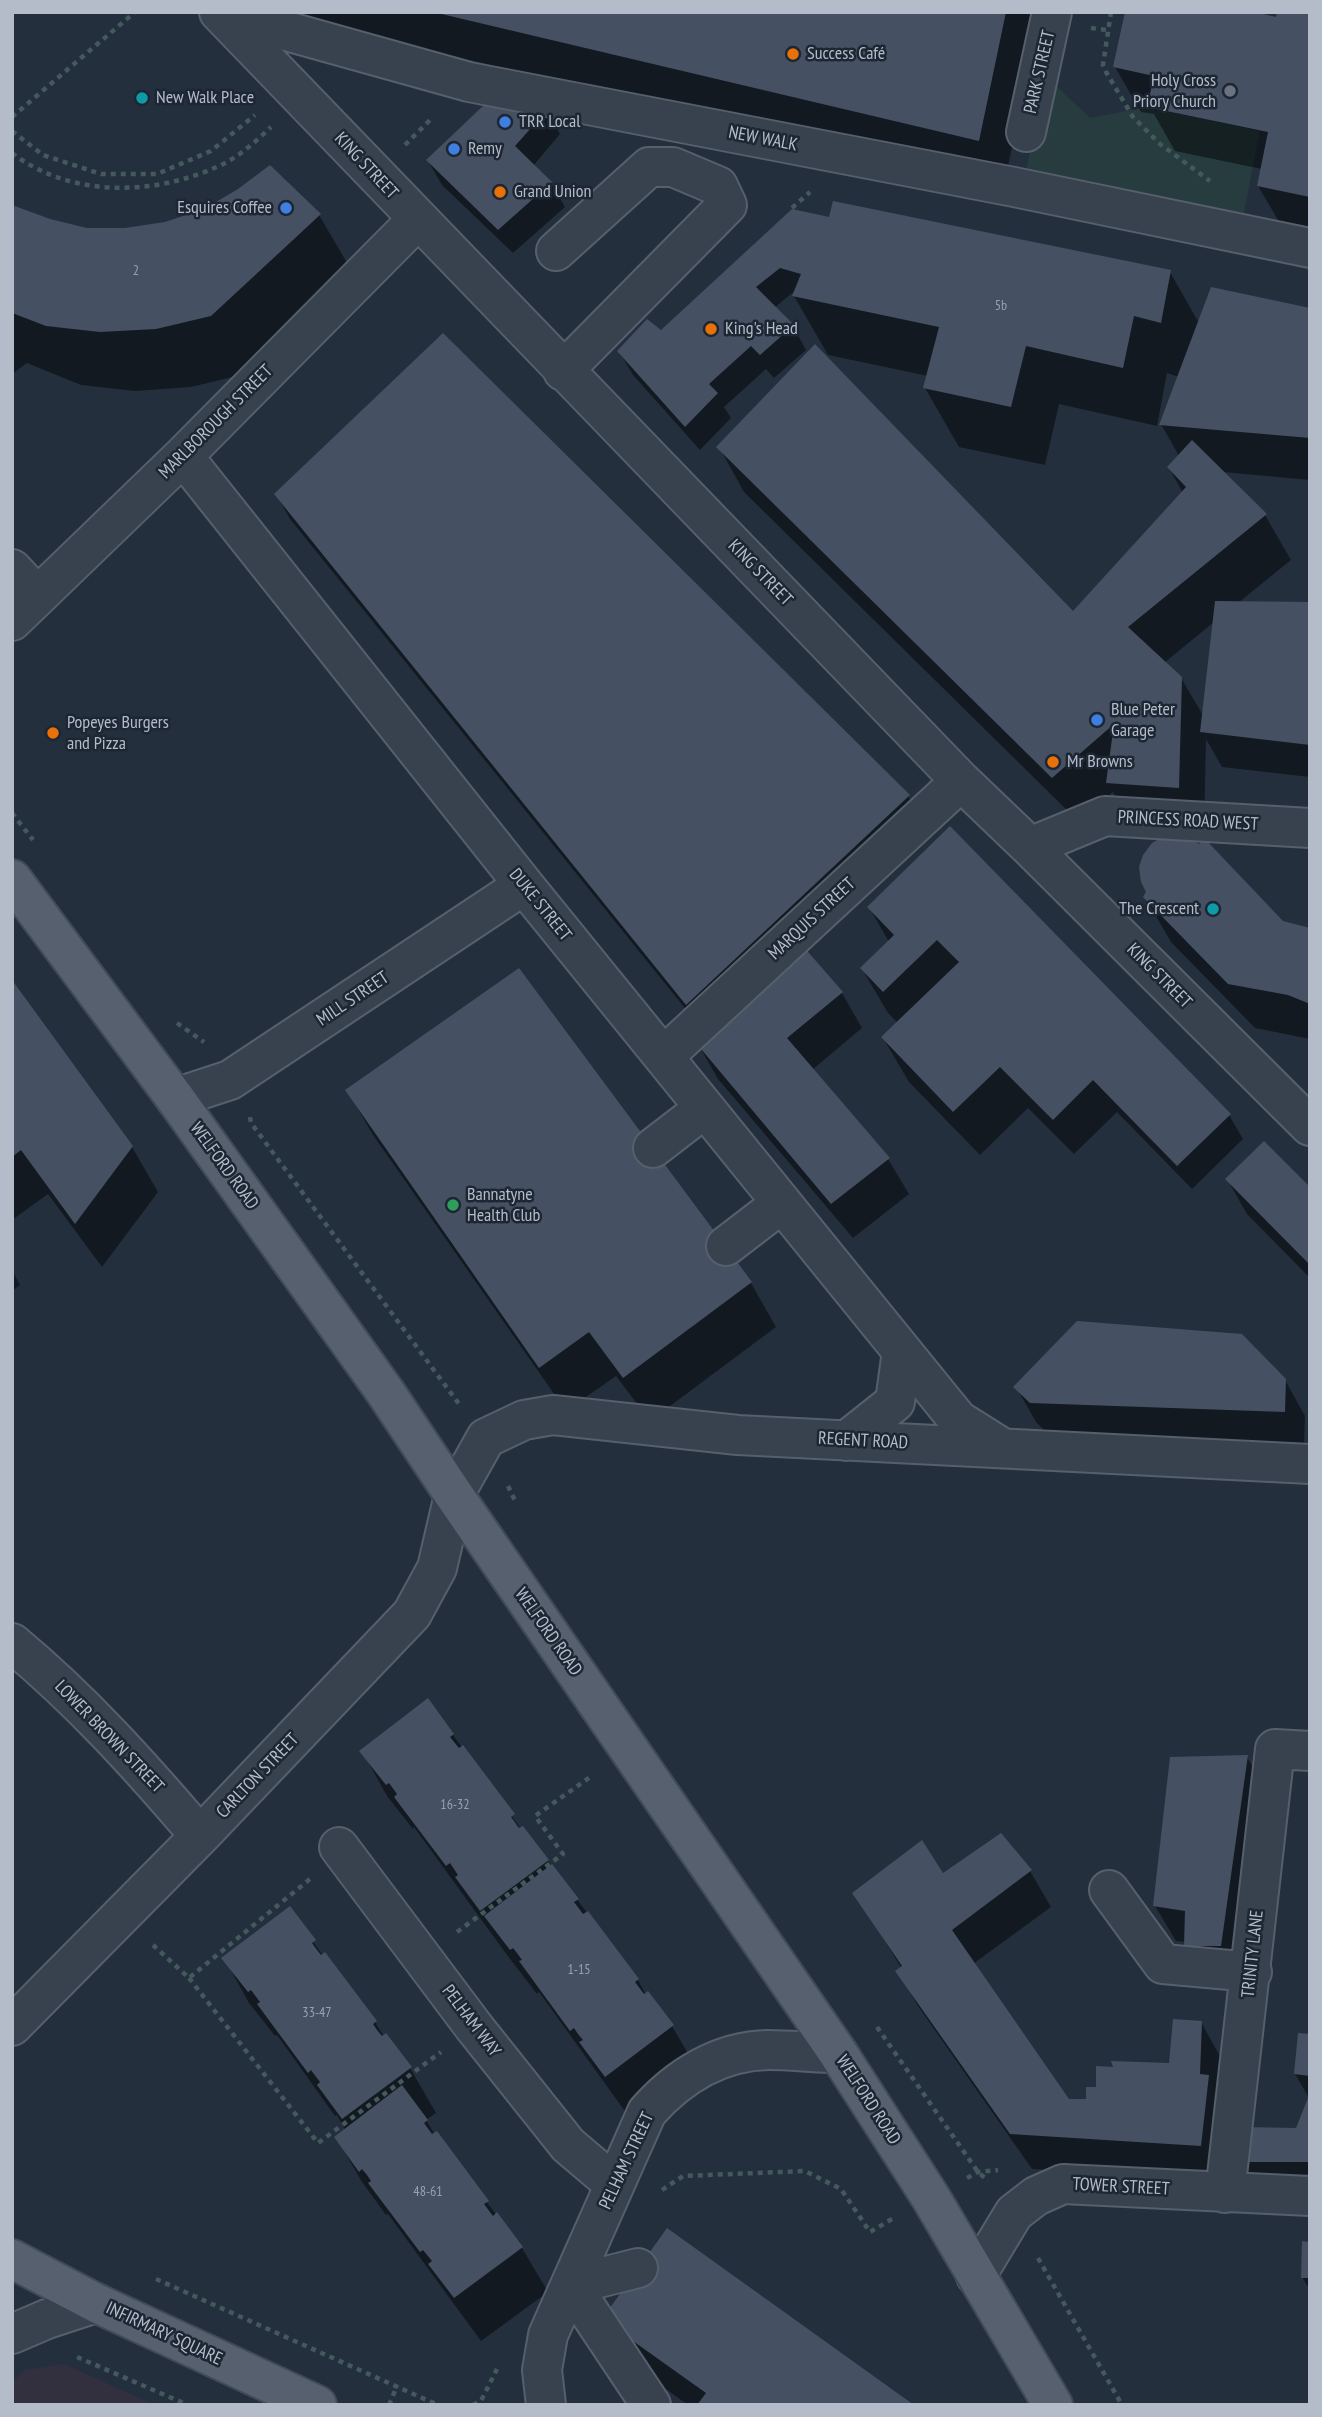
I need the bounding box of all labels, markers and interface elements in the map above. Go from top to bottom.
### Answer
street label: PARK STREET [1020,28,1060,116]
place label: Success Café [807,43,885,65]
marker: Success Café [785,46,801,62]
place label: Holy Cross Priory Church [1133,70,1216,112]
marker: Holy Cross Priory Church [1222,83,1238,99]
place label: New Walk Place [156,87,254,109]
marker: New Walk Place [134,90,150,106]
place label: TRR Local [519,111,580,133]
marker: TRR Local [497,114,513,130]
street label: NEW WALK [727,122,799,156]
street label: KING STREET [330,128,402,204]
place label: Remy [468,138,502,160]
marker: Remy [446,141,462,157]
place label: Grand Union [514,181,591,203]
marker: Grand Union [492,184,508,200]
place label: Esquires Coffee [177,197,272,219]
marker: Esquires Coffee [278,200,294,216]
house number: 2 [133,263,139,279]
house number: 5b [995,298,1007,314]
place label: King's Head [725,318,798,340]
marker: King's Head [703,321,719,337]
street label: MARLBOROUGH STREET [155,361,277,483]
street label: KING STREET [723,536,797,610]
place label: Blue Peter Garage [1111,699,1175,742]
place label: Popeyes Burgers and Pizza [67,712,169,754]
marker: Blue Peter Garage [1089,712,1105,728]
marker: Popeyes Burgers and Pizza [45,725,61,741]
place label: Mr Browns [1067,751,1133,773]
marker: Mr Browns [1045,754,1061,770]
street label: PRINCESS ROAD WEST [1117,807,1259,835]
street label: DUKE STREET [504,864,576,946]
street label: MARQUIS STREET [764,873,860,965]
place label: The Crescent [1119,898,1199,920]
marker: The Crescent [1205,901,1221,917]
street label: KING STREET [1122,939,1196,1013]
street label: MILL STREET [313,967,393,1031]
street label: WELFORD ROAD [185,1118,263,1214]
place label: Bannatyne Health Club [467,1184,540,1226]
marker: Bannatyne Health Club [445,1197,461,1213]
street label: REGENT ROAD [817,1428,909,1454]
street label: WELFORD ROAD [510,1584,586,1680]
street label: LOWER BROWN STREET [50,1676,168,1798]
street label: CARLTON STREET [212,1729,304,1823]
house number: 16-32 [440,1797,470,1813]
street label: TRINITY LANE [1238,1909,1268,1999]
house number: 1-15 [568,1962,590,1978]
street label: PELHAM WAY [437,1981,505,2061]
house number: 33-47 [302,2005,332,2021]
street label: WELFORD ROAD [831,2051,905,2149]
street label: PELHAM STREET [595,2109,659,2213]
street label: TOWER STREET [1072,2174,1170,2200]
house number: 48-61 [413,2184,443,2200]
street label: INFIRMARY SQUARE [102,2298,226,2370]

